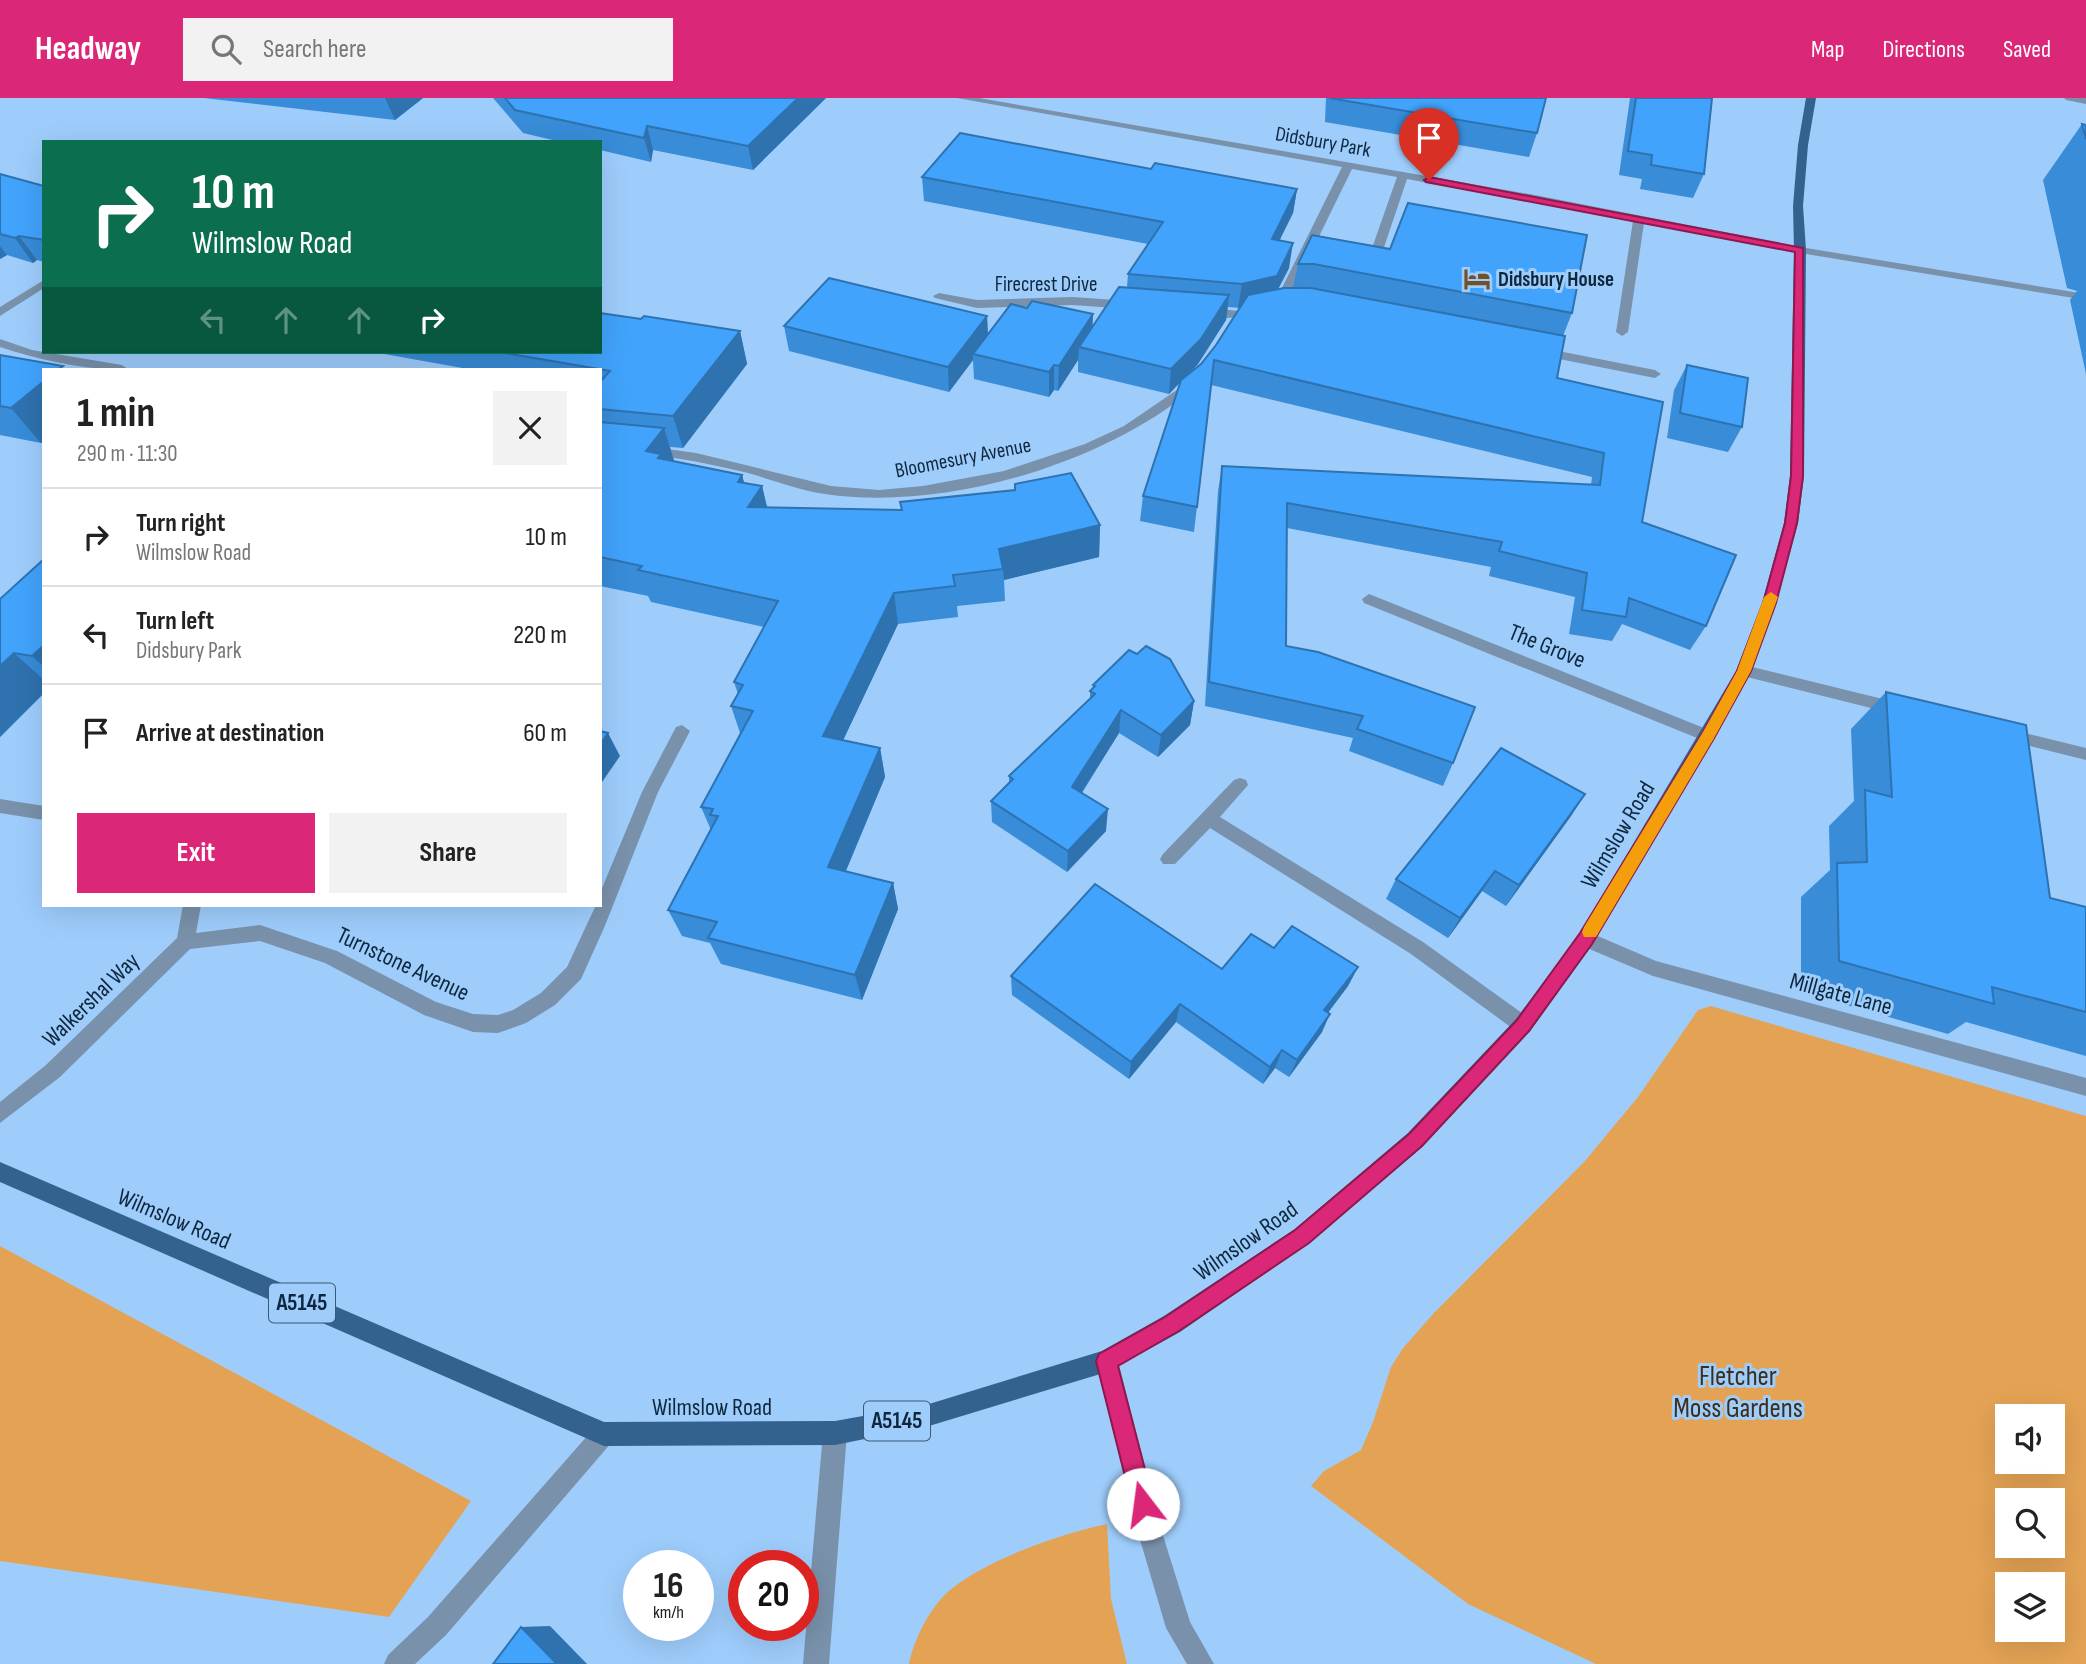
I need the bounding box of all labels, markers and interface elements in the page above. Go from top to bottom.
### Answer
search box [183,18,673,81]
text: Headway [35,29,141,69]
icon: search [207,30,245,68]
text: Search here [263,34,366,65]
text: Map [1811,35,1844,64]
text: Directions [1882,35,1965,64]
text: Saved [2003,35,2051,64]
pin [1399,108,1459,180]
icon: arrive [1410,119,1448,157]
street label: Didsbury Park [1273,121,1373,163]
text: 10 m [192,164,275,223]
icon: right [77,168,168,259]
text: Wilmslow Road [192,224,352,263]
hotel icon: Didsbury House [1462,264,1492,294]
place label: Didsbury House [1498,267,1614,292]
street label: Firecrest Drive [995,272,1097,297]
icon: left [194,301,232,339]
icon: ahead [267,301,305,339]
icon: ahead [340,301,378,339]
icon: right [413,301,451,339]
text: 1 min [77,388,155,439]
button: close [493,391,567,465]
street label: Bloomesury Avenue [893,433,1033,483]
text: 290 m · 11:30 [77,440,178,468]
text: Turn right [136,508,225,539]
icon: right [77,518,115,556]
text: 10 m [525,522,567,553]
text: Wilmslow Road [136,539,251,567]
text: Turn left [136,606,214,637]
icon: left [77,616,115,654]
street label: The Grove [1504,618,1590,674]
text: 220 m [513,620,567,651]
text: Didsbury Park [136,637,242,665]
icon: arrive [77,714,115,752]
text: Arrive at destination [136,718,324,749]
text: 60 m [523,718,567,749]
street label: Wilmslow Road [1575,776,1661,894]
button: Exit [77,813,315,893]
button: Share [329,813,567,893]
street label: Turnstone Avenue [332,921,474,1007]
street label: Walkershal Way [37,947,145,1053]
street label: Millgate Lane [1787,966,1895,1022]
street label: Wilmslow Road [113,1182,235,1256]
street label: Wilmslow Road [1188,1195,1304,1287]
road number: A5145 [269,1284,335,1322]
park label: Fletcher Moss Gardens [1673,1360,1803,1425]
street label: Wilmslow Road [652,1393,772,1422]
road number: A5145 [864,1402,930,1440]
map controls [1995,1404,2065,1642]
button: sound [1995,1404,2065,1474]
position arrow [1106,1467,1180,1541]
button: search [1995,1488,2065,1558]
speed limit sign: 20 [728,1550,819,1641]
text: 16 [653,1565,684,1608]
button: layers [1995,1572,2065,1642]
text: km/h [653,1602,684,1623]

